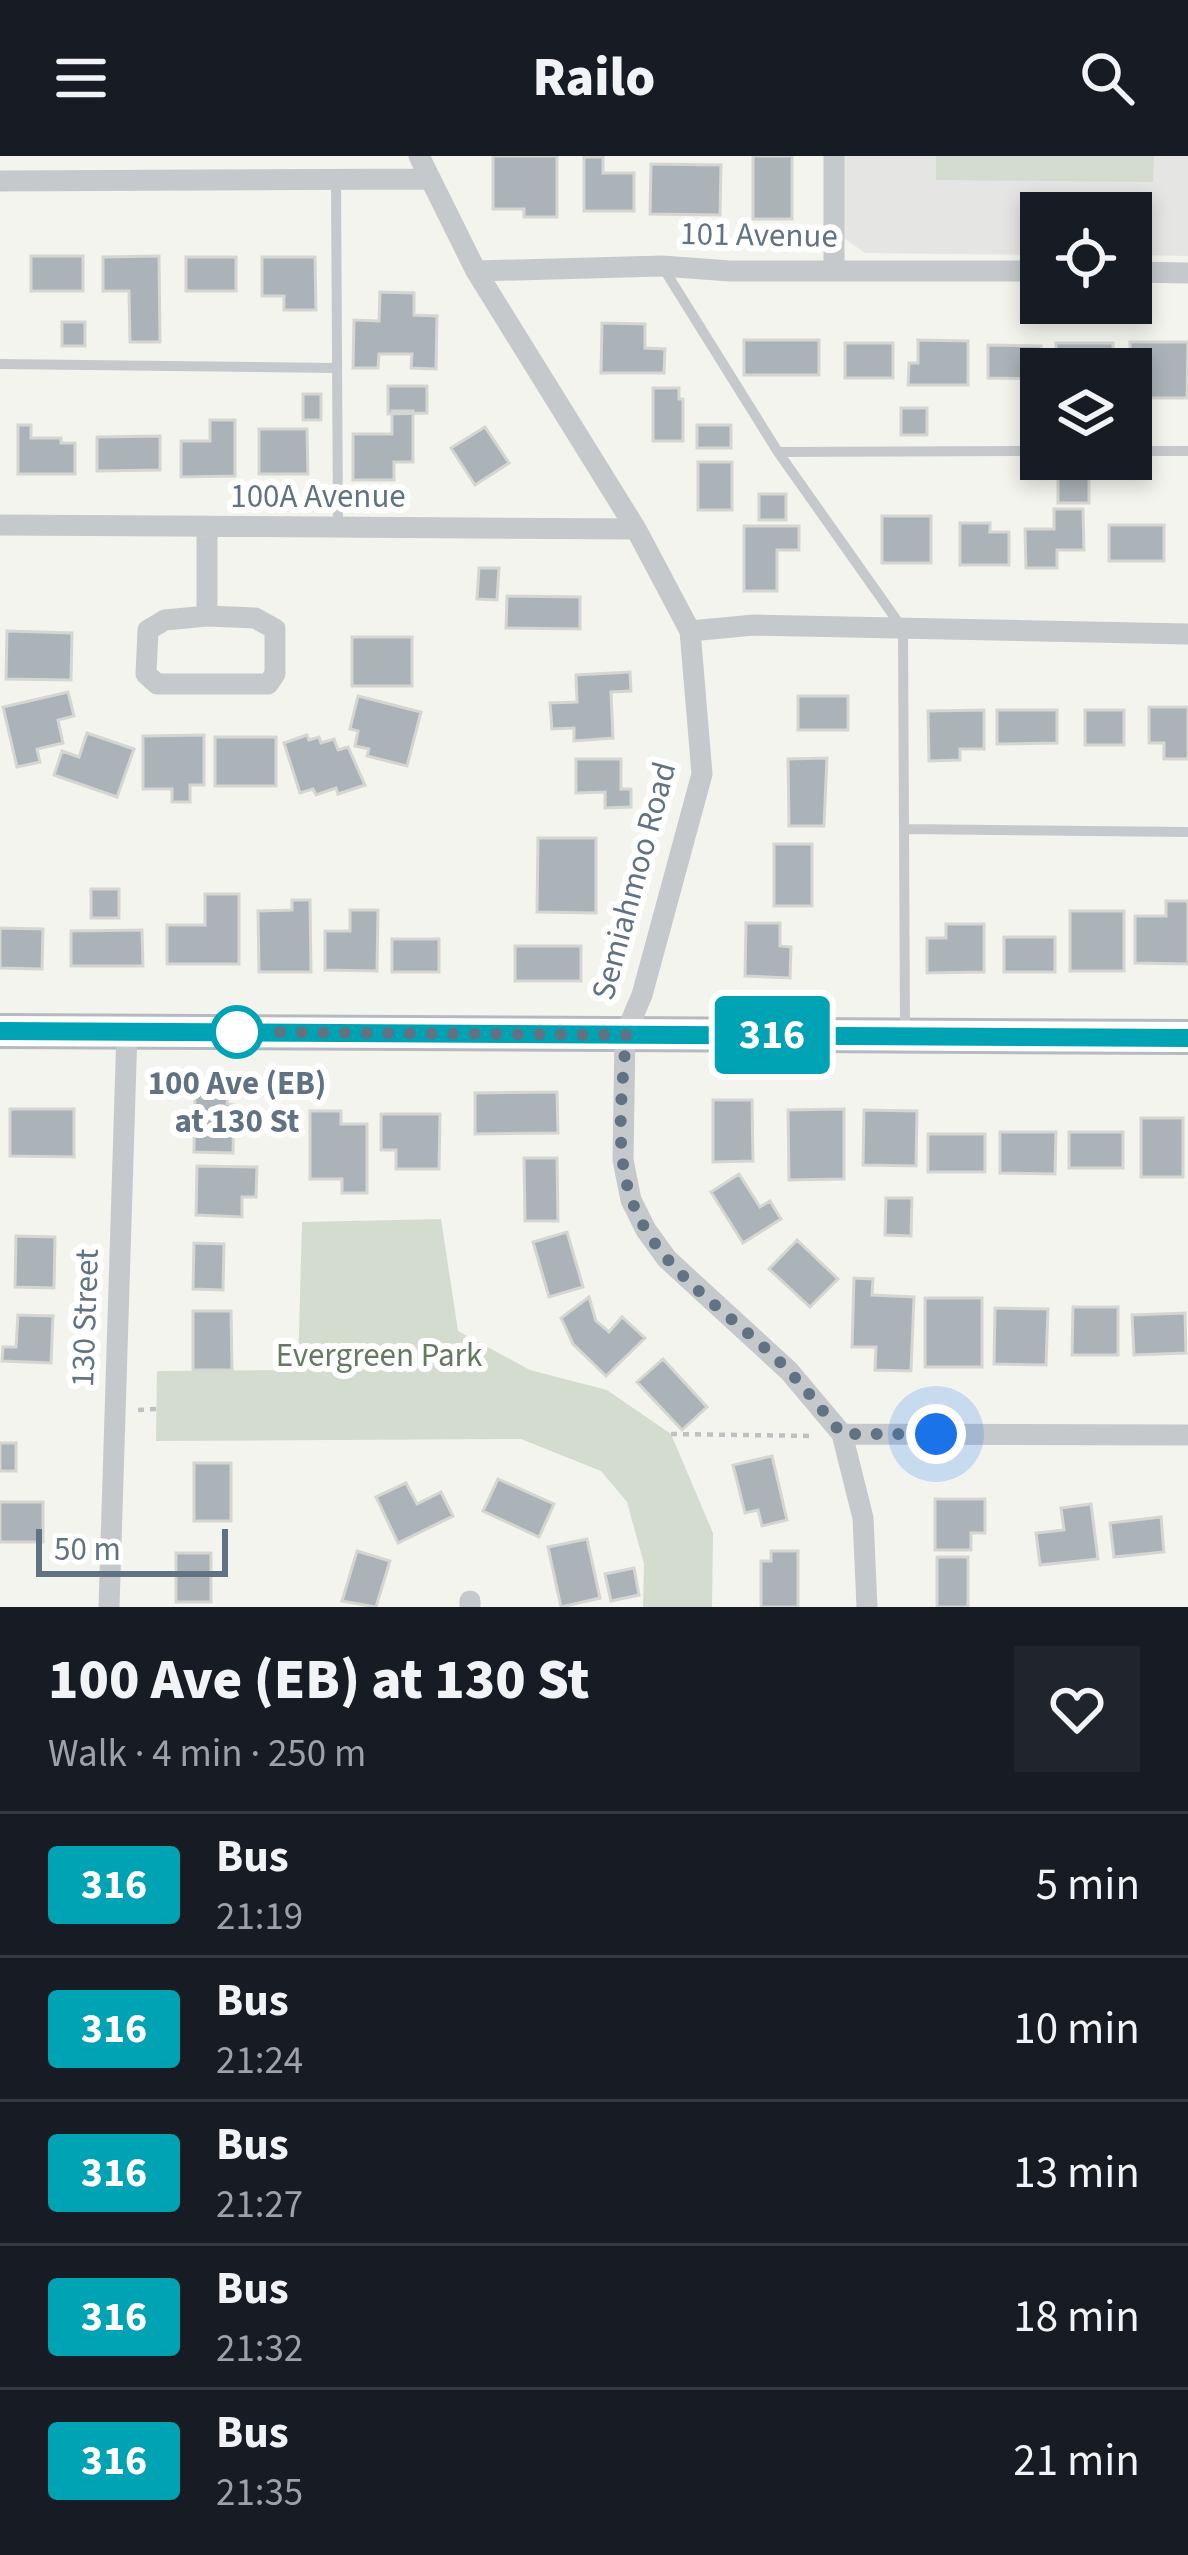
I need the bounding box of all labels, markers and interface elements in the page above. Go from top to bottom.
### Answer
text: Railo [533,40,655,117]
icon: menu [48,45,114,111]
icon: search [1074,45,1140,111]
map controls [1020,192,1152,480]
button: locate [1020,192,1152,324]
street label: 101 Avenue [680,210,838,260]
button: layers [1020,348,1152,480]
street label: 100A Avenue [230,473,406,520]
street label: Semiahmoo Road [580,757,688,1005]
line badge: 316 [703,996,841,1074]
text: 316 [739,1005,805,1065]
marker: 100 Ave (EB) at 130 St [212,1007,262,1057]
place label: 100 Ave (EB) at 130 St [148,1060,326,1145]
street label: 130 Street [59,1248,111,1388]
park label: Evergreen Park [276,1332,483,1379]
your location [906,1404,966,1464]
scale bar [36,1523,228,1576]
text: 50 m [54,1526,121,1573]
text: 100 Ave (EB) at 130 St [48,1640,590,1721]
button: heart [1014,1646,1140,1772]
text: Walk · 4 min · 250 m [48,1726,366,1782]
text: Bus [216,1825,289,1889]
text: 5 min [1036,1853,1140,1917]
text: 316 [81,1855,147,1915]
text: 21:19 [216,1889,303,1945]
text: Bus [216,1969,289,2033]
text: 10 min [1013,1997,1140,2061]
text: 316 [81,1999,147,2059]
text: 21:24 [216,2033,303,2089]
text: Bus [216,2113,289,2177]
text: 13 min [1013,2141,1140,2205]
text: 316 [81,2143,147,2203]
text: 21:27 [216,2177,303,2233]
text: Bus [216,2257,289,2321]
text: 18 min [1013,2285,1140,2349]
text: 316 [81,2287,147,2347]
text: 21:32 [216,2321,303,2377]
text: Bus [216,2401,289,2465]
text: 21 min [1013,2429,1140,2493]
text: 316 [81,2431,147,2491]
text: 21:35 [216,2465,303,2521]

